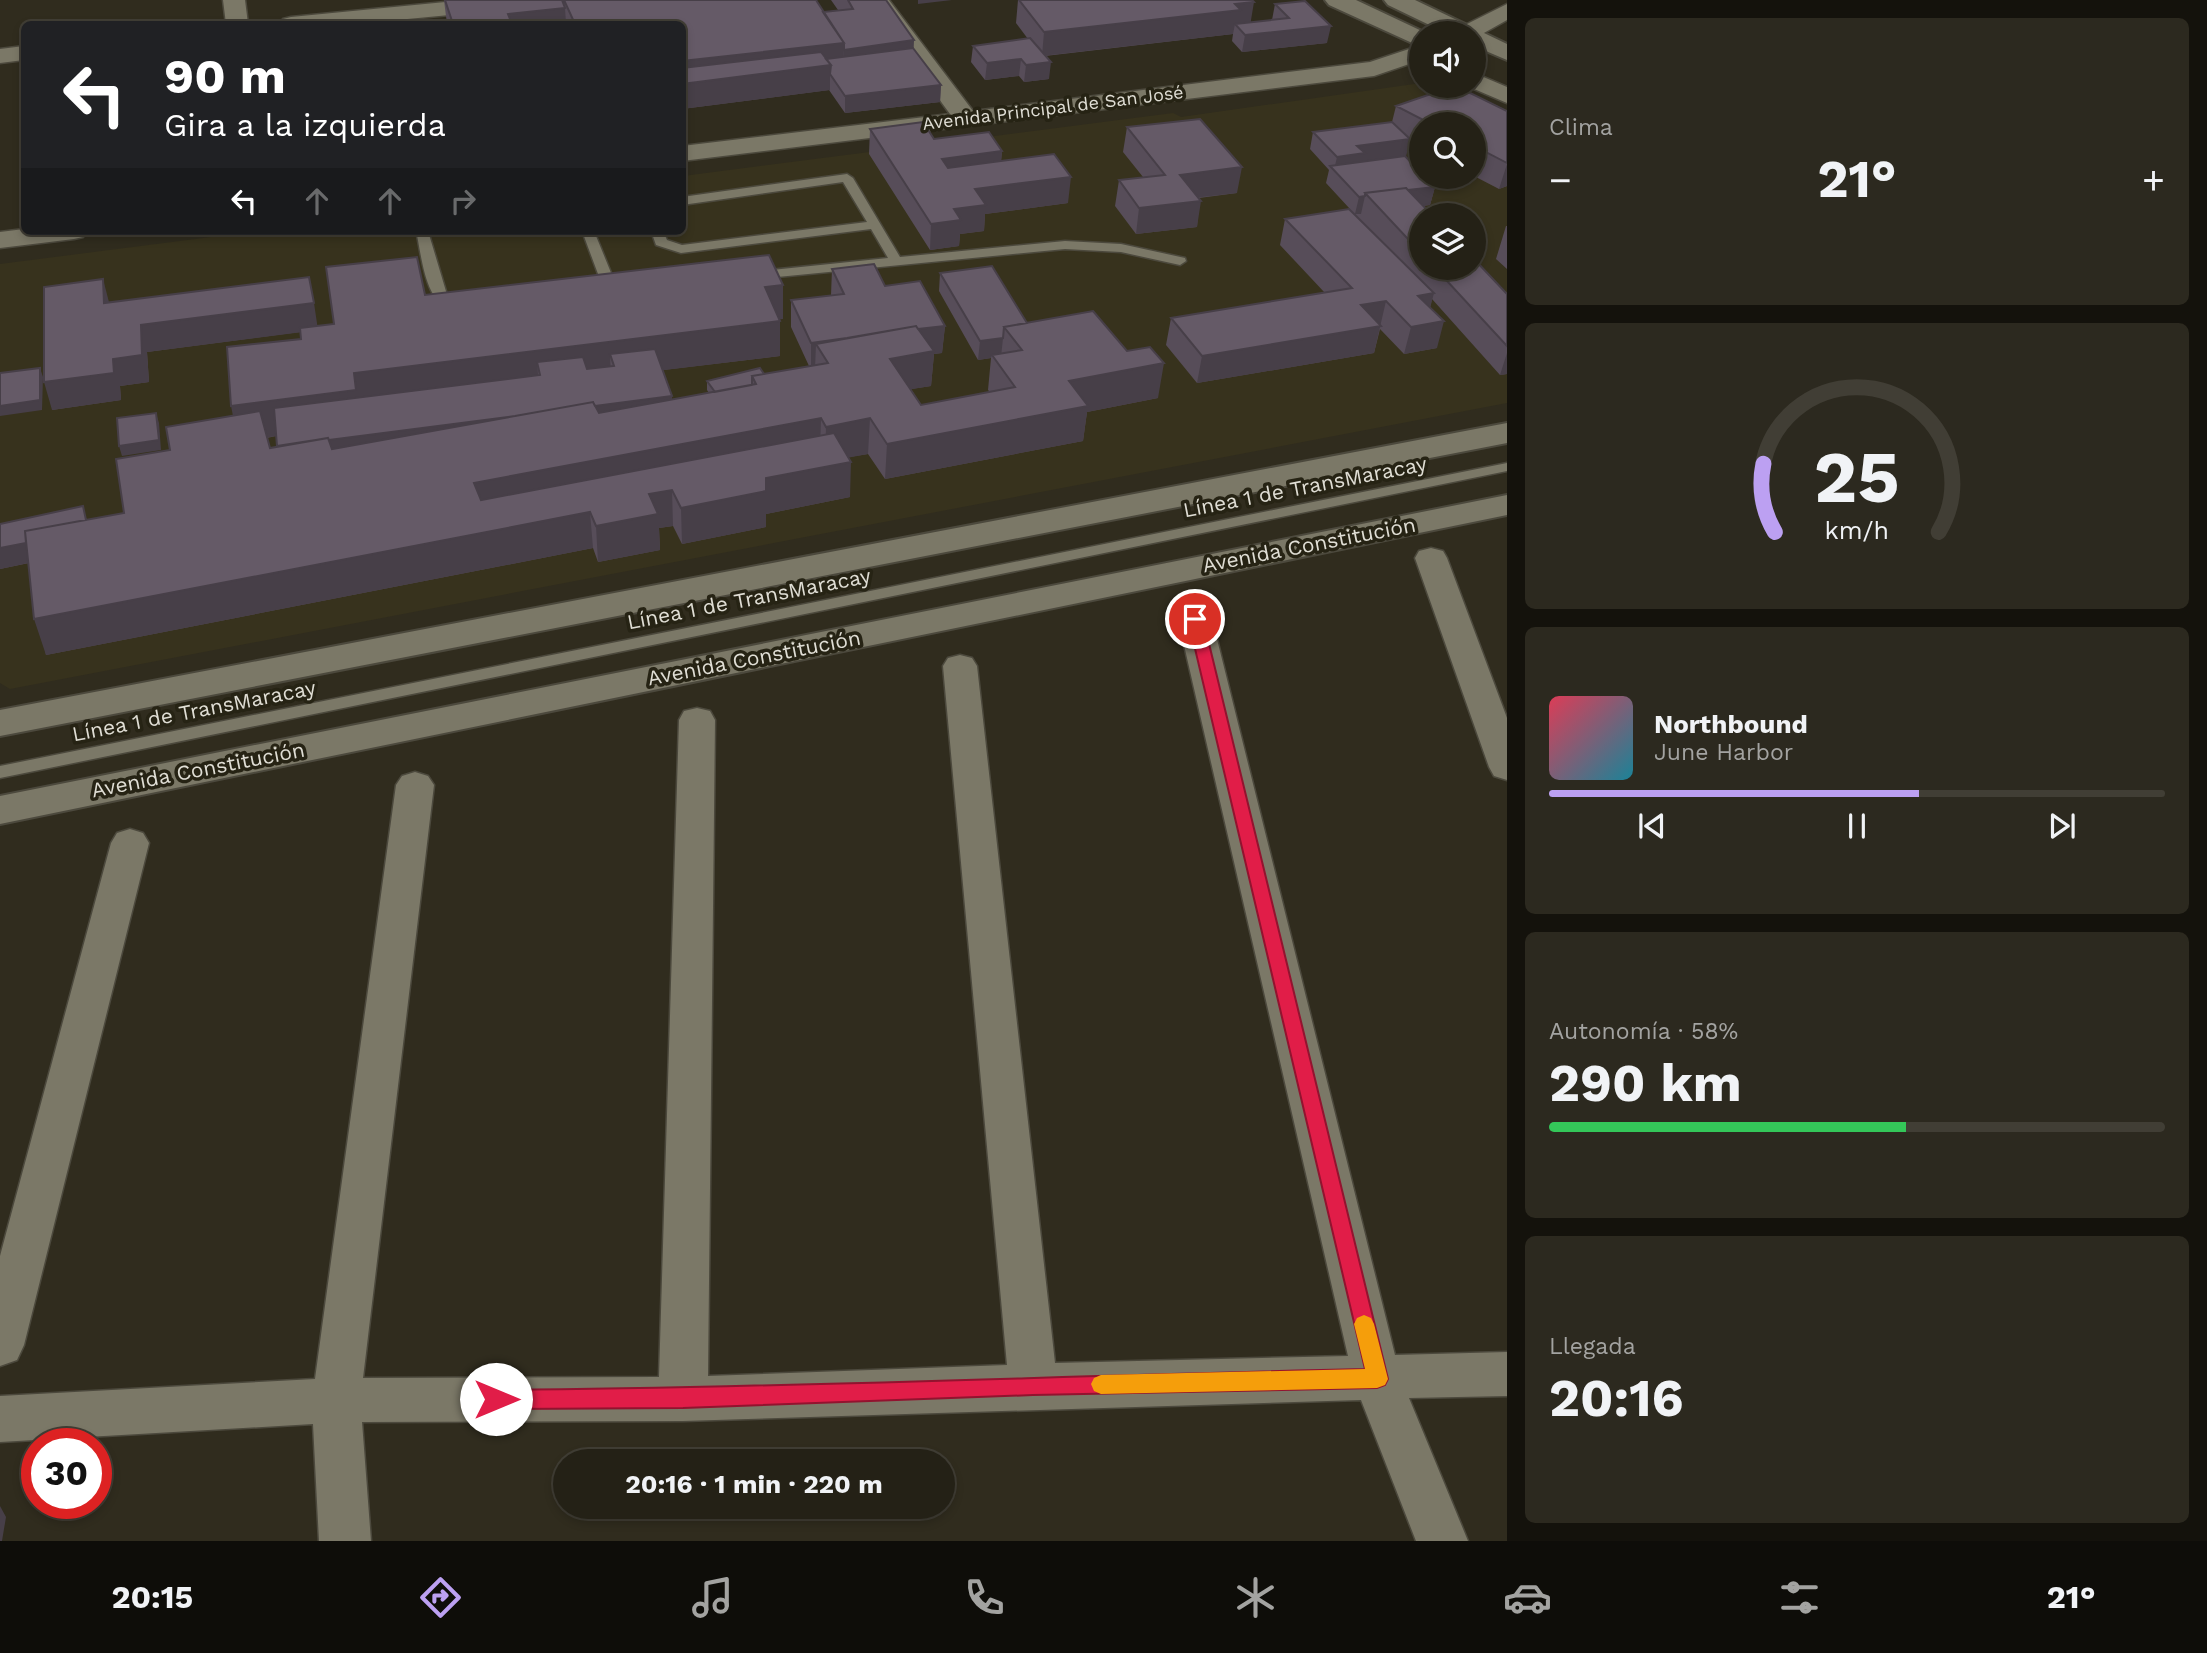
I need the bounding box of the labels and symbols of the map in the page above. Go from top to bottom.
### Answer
street label: Avenida Principal de San José [921,81,1185,134]
street label: Línea 1 de TransMaracay [1181,451,1429,522]
street label: Avenida Constitución [1200,512,1418,577]
street label: Línea 1 de TransMaracay [625,563,873,634]
pin [1165,589,1225,649]
street label: Avenida Constitución [645,625,863,690]
street label: Línea 1 de TransMaracay [70,675,318,746]
street label: Avenida Constitución [89,737,307,802]
position arrow [459,1362,533,1436]
speed limit sign: 30 [21,1428,112,1519]

